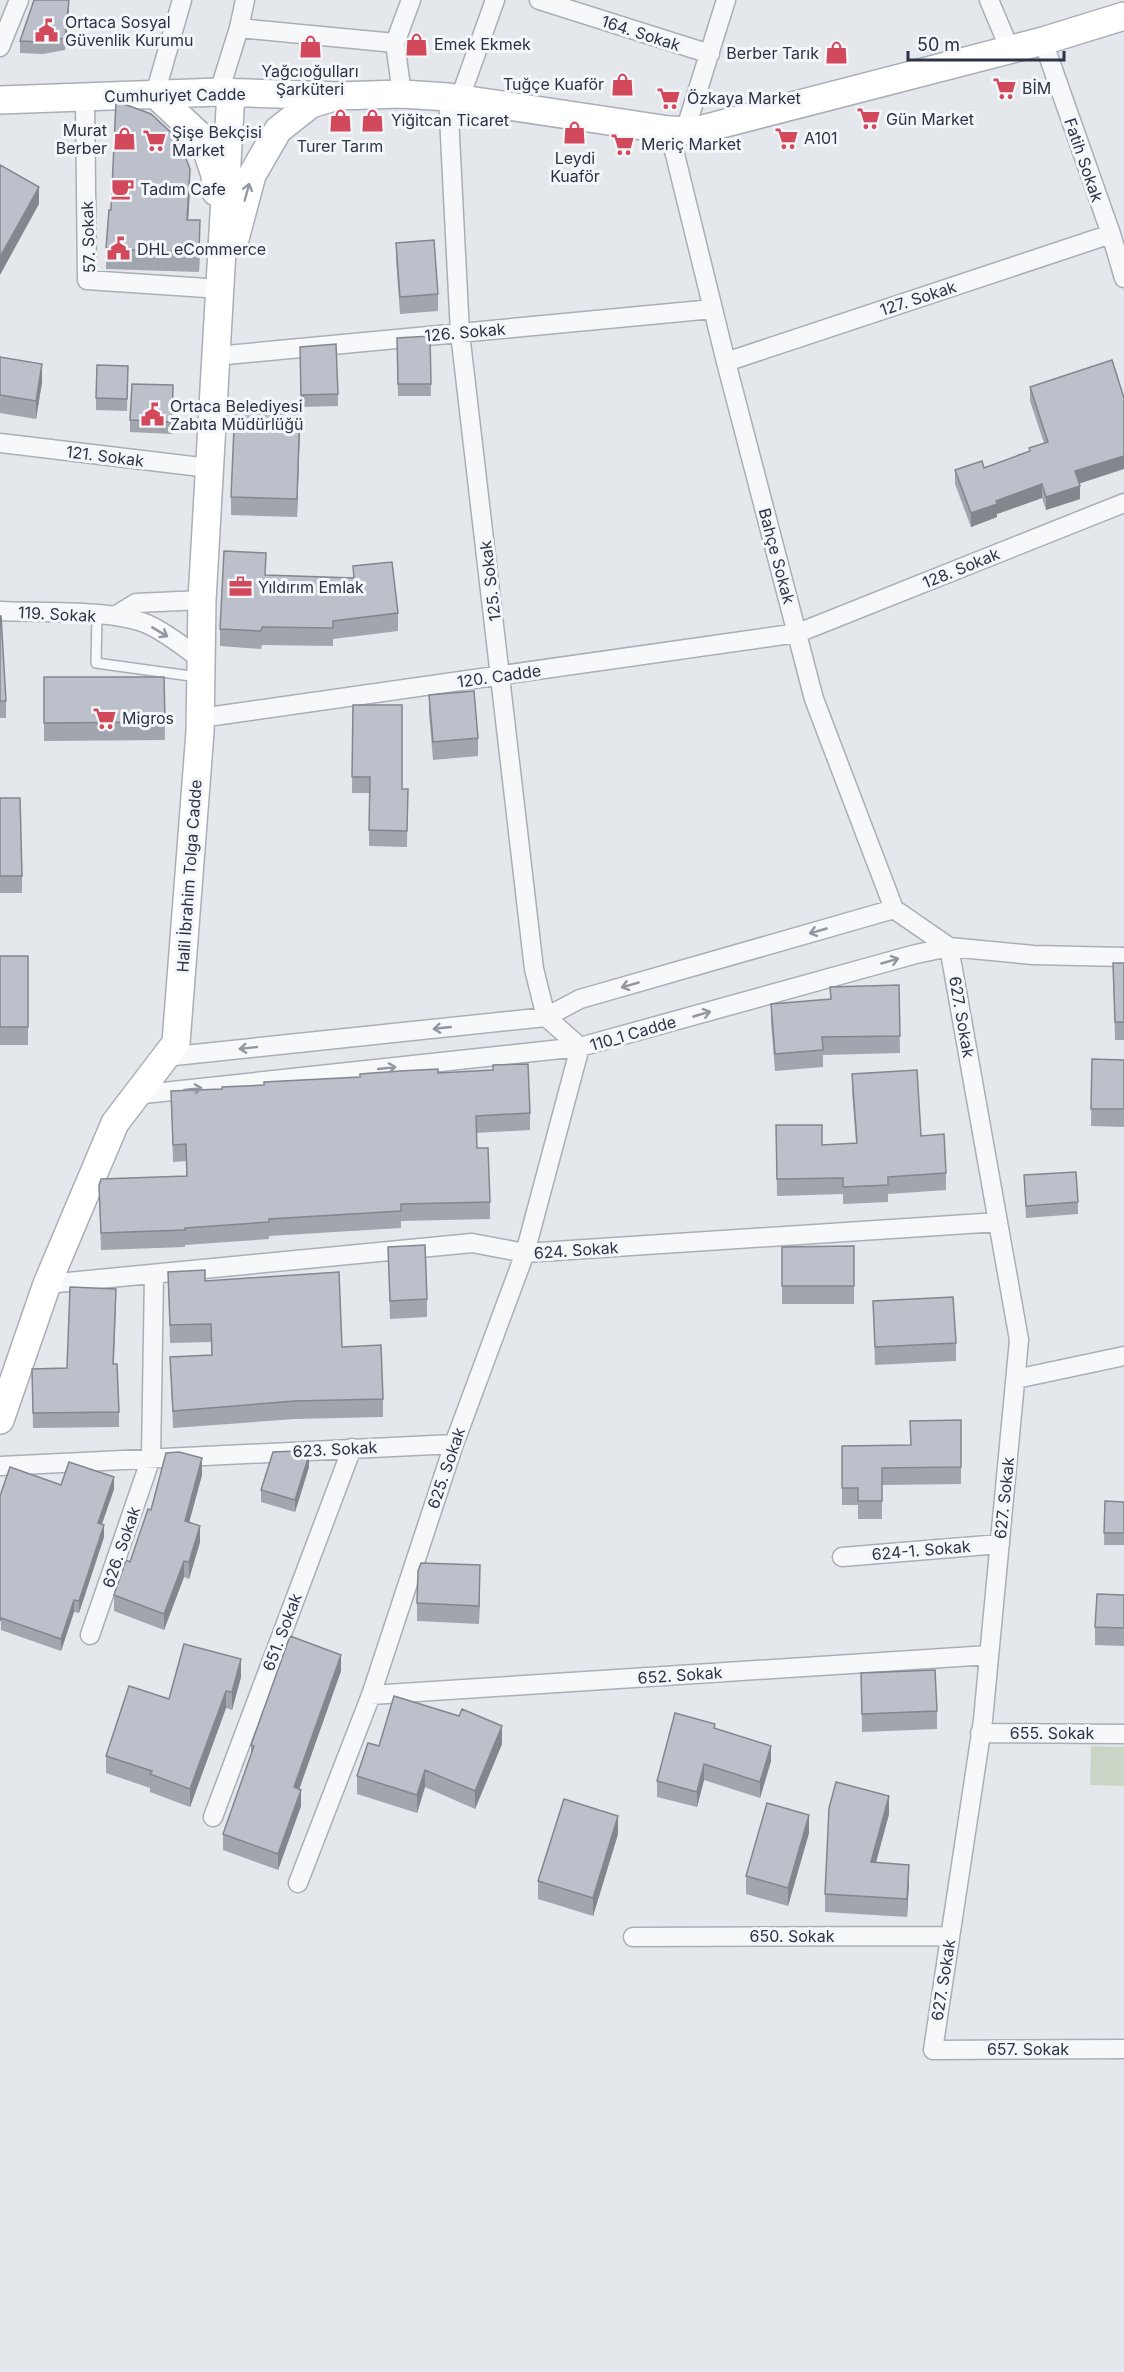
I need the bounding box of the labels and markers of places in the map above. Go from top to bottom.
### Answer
place label: Ortaca Sosyal Güvenlik Kurumu [65,12,194,50]
public building icon: Ortaca Sosyal Güvenlik Kurumu [34,18,60,44]
shop icon: Emek Ekmek [403,31,429,57]
shop icon: Yağcıoğulları Şarküteri [297,33,323,59]
place label: Emek Ekmek [434,34,531,54]
shop icon: Berber Tarık [824,40,850,66]
place label: Berber Tarık [726,43,819,63]
place label: Yağcıoğulları Şarküteri [261,61,359,99]
shop icon: Tuğçe Kuaför [609,71,635,97]
place label: Tuğçe Kuaför [503,74,604,94]
supermarket icon: BİM [991,75,1017,101]
place label: BİM [1022,78,1051,98]
supermarket icon: Özkaya Market [656,85,682,111]
place label: Özkaya Market [687,88,801,108]
supermarket icon: Gün Market [855,106,881,132]
shop icon: Yiğitcan Ticaret [360,107,386,133]
shop icon: Turer Tarım [327,108,353,134]
place label: Gün Market [886,109,974,129]
place label: Yiğitcan Ticaret [391,110,509,130]
place label: Murat Berber [56,120,107,158]
shop icon: Leydi Kuaför [562,120,588,146]
place label: Şişe Bekçisi Market [172,122,262,160]
supermarket icon: A101 [773,125,799,151]
shop icon: Murat Berber [112,126,138,152]
supermarket icon: Şişe Bekçisi Market [141,128,167,154]
place label: A101 [804,128,838,148]
supermarket icon: Meriç Market [610,131,636,157]
place label: Meriç Market [641,134,741,154]
place label: Turer Tarım [297,136,383,156]
place label: Leydi Kuaför [550,148,600,186]
cafe icon: Tadım Cafe [109,176,135,202]
place label: Tadım Cafe [140,179,226,199]
public building icon: DHL eCommerce [106,236,132,262]
place label: DHL eCommerce [137,239,266,259]
place label: Ortaca Belediyesi Zabıta Müdürlüğü [170,396,304,434]
public building icon: Ortaca Belediyesi Zabıta Müdürlüğü [139,402,165,428]
office icon: Yıldırım Emlak [227,574,253,600]
place label: Yıldırım Emlak [258,577,364,597]
supermarket icon: Migros [91,705,117,731]
place label: Migros [122,708,174,728]

